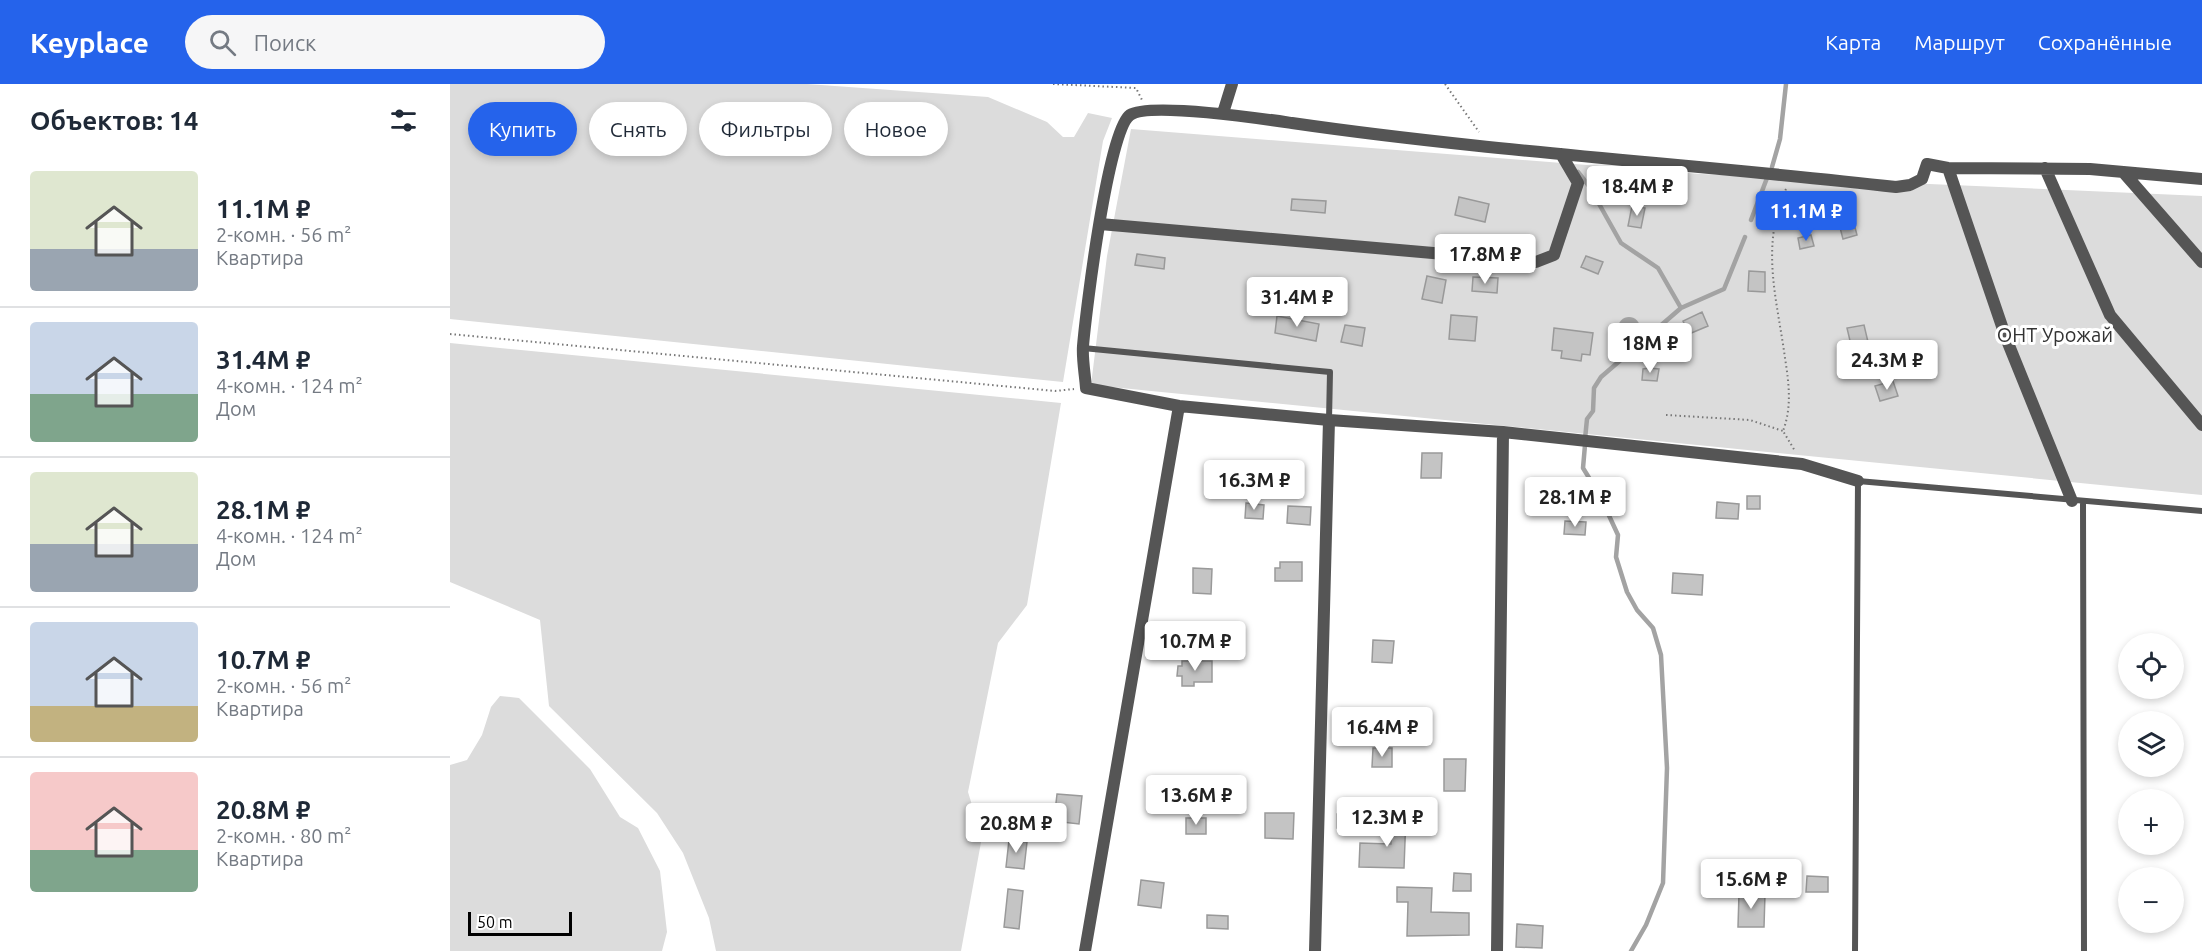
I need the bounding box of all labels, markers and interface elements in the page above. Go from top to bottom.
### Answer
search box [185,15,605,69]
icon: search [206,26,239,59]
text: Keyplace [30,27,149,58]
text: Поиск [254,30,316,55]
text: Карта [1825,30,1881,54]
text: Маршрут [1914,30,2005,54]
text: Сохранённые [2038,30,2172,54]
chip: Купить [468,102,577,156]
chip: Снять [589,102,687,156]
chip: Фильтры [699,102,832,156]
chip: Новое [844,102,948,156]
icon: filters [387,104,420,137]
text: Объектов: 14 [30,106,198,135]
pin: 18.4M ₽ [1582,166,1692,217]
text: 18.4M ₽ [1601,174,1673,197]
pin: 11.1M ₽ [1751,191,1861,242]
text: 11.1M ₽ [216,194,310,223]
icon: home [78,195,150,267]
text: 11.1M ₽ [1770,199,1842,222]
text: 2-комн. · 56 m² [216,223,351,246]
pin: 17.8M ₽ [1430,234,1540,285]
text: 17.8M ₽ [1449,242,1521,265]
text: Квартира [216,246,304,269]
pin: 31.4M ₽ [1242,277,1352,328]
text: 31.4M ₽ [1261,285,1333,308]
pin: 18M ₽ [1608,323,1692,374]
park label: ОНТ Урожай [1997,323,2113,346]
text: 18M ₽ [1622,331,1678,354]
pin: 24.3M ₽ [1832,340,1942,391]
text: 31.4M ₽ [216,345,310,374]
icon: home [78,346,150,418]
text: 24.3M ₽ [1851,348,1923,371]
text: 4-комн. · 124 m² [216,374,363,397]
text: Дом [216,397,256,420]
pin: 16.3M ₽ [1199,460,1309,511]
text: 16.3M ₽ [1218,468,1290,491]
pin: 28.1M ₽ [1520,477,1630,528]
text: 28.1M ₽ [1539,485,1611,508]
text: 28.1M ₽ [216,495,310,524]
icon: home [78,496,150,568]
text: 4-комн. · 124 m² [216,524,363,547]
text: Дом [216,547,256,570]
pin: 10.7M ₽ [1140,621,1250,672]
text: 10.7M ₽ [1159,629,1231,652]
map controls [2118,633,2184,933]
button: locate [2118,633,2184,699]
text: 10.7M ₽ [216,645,310,674]
icon: home [78,646,150,718]
text: 2-комн. · 56 m² [216,674,351,697]
text: Квартира [216,697,304,720]
pin: 16.4M ₽ [1327,707,1437,758]
button: layers [2118,711,2184,777]
text: 16.4M ₽ [1346,715,1418,738]
pin: 13.6M ₽ [1141,775,1251,826]
text: 13.6M ₽ [1160,783,1232,806]
button: + [2118,789,2184,855]
text: 20.8M ₽ [216,795,310,824]
icon: home [78,796,150,868]
pin: 12.3M ₽ [1332,797,1442,848]
pin: 20.8M ₽ [961,803,1071,854]
text: 12.3M ₽ [1351,805,1423,828]
text: 20.8M ₽ [980,811,1052,834]
text: 2-комн. · 80 m² [216,824,351,847]
text: Квартира [216,847,304,870]
pin: 15.6M ₽ [1696,859,1806,910]
text: 15.6M ₽ [1715,867,1787,890]
button: − [2118,867,2184,933]
scale bar [468,909,572,936]
text: 50 m [477,913,513,931]

